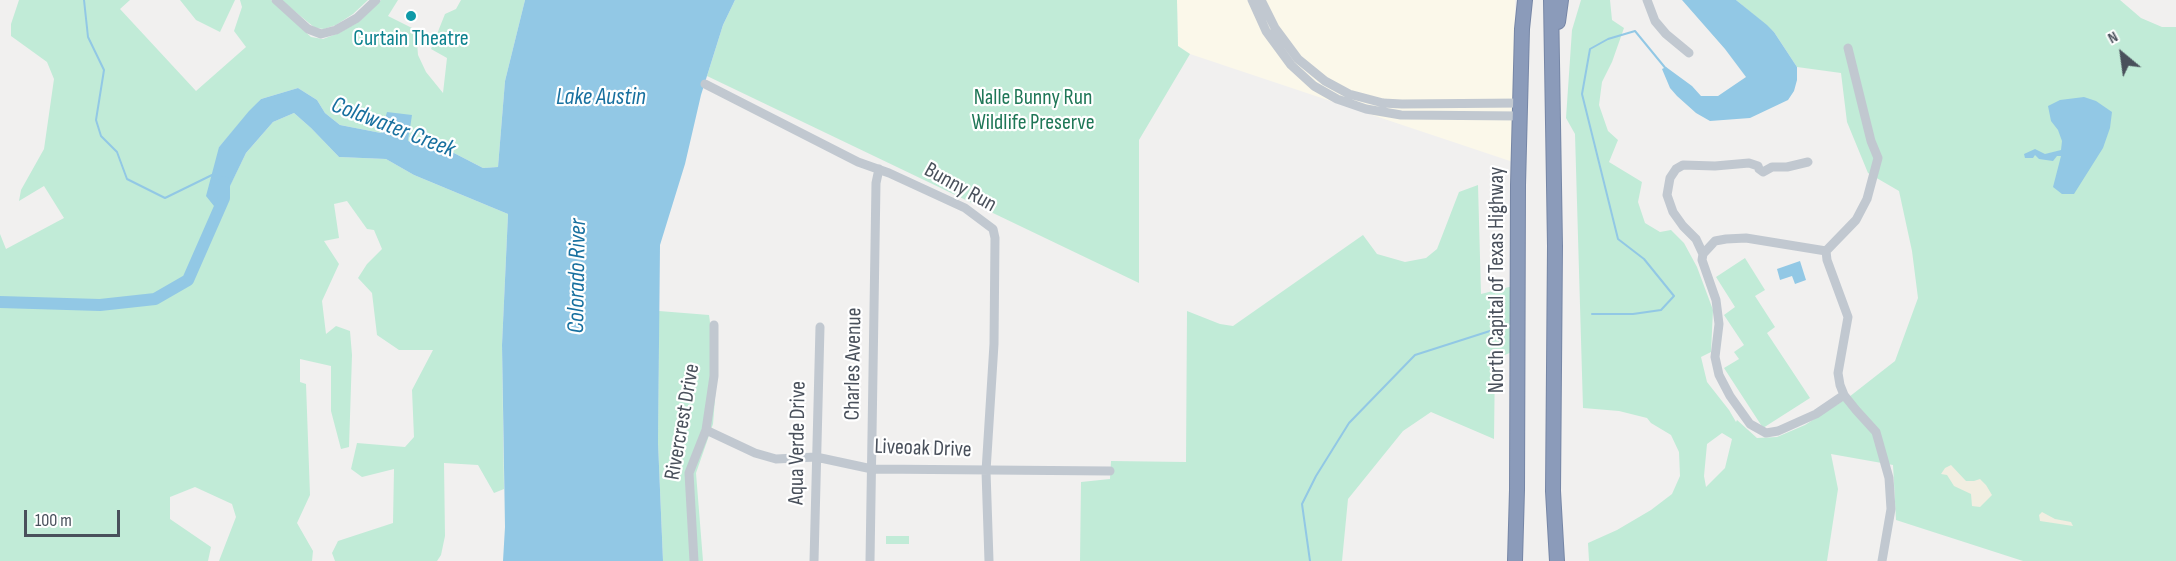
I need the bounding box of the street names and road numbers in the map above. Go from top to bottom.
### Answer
street label: Bunny Run [919,157,1001,219]
street label: North Capital of Texas Highway [1484,167,1510,393]
street label: Charles Avenue [840,307,868,421]
street label: Rivercrest Drive [660,362,706,482]
street label: Aqua Verde Drive [784,381,812,505]
street label: Liveoak Drive [874,434,972,464]

